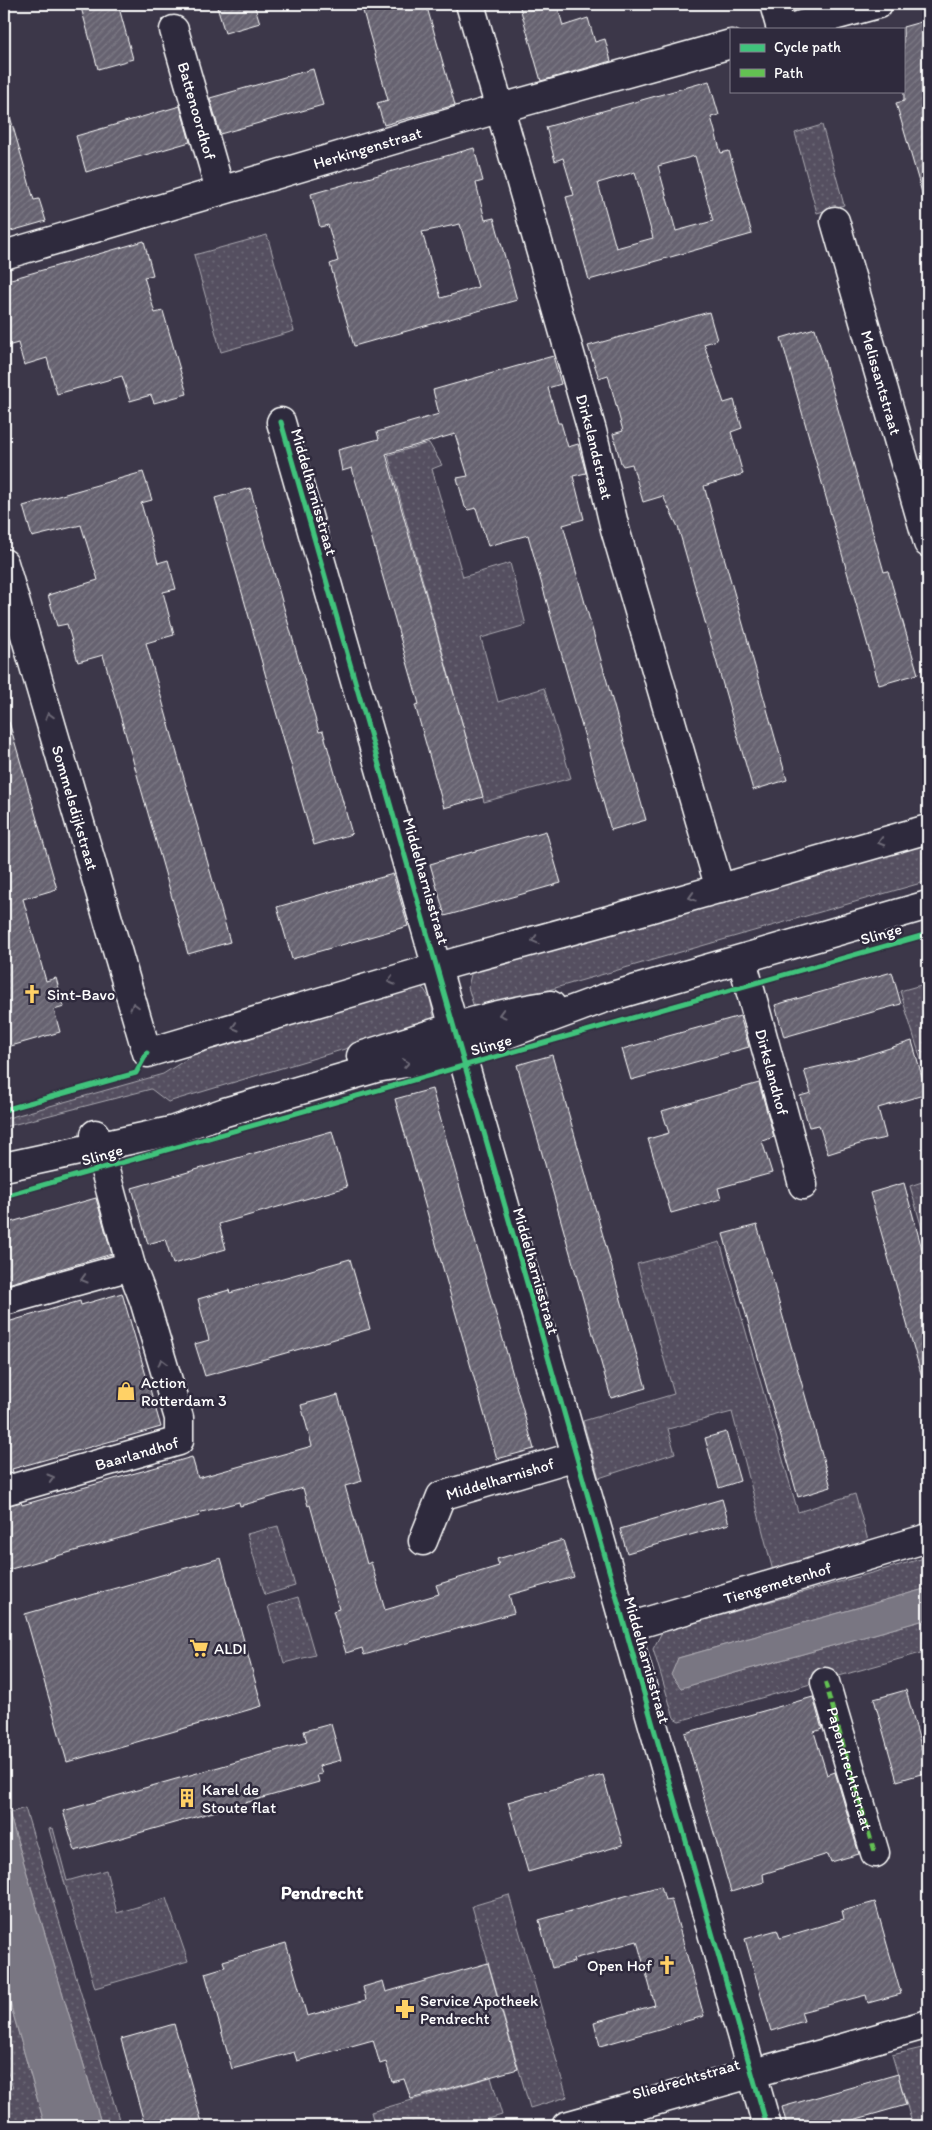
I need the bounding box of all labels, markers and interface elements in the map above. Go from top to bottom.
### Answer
legend [730,28,904,92]
text: Cycle path [774,38,841,56]
street label: Battenoordhof [174,60,220,162]
text: Path [774,64,803,82]
street label: Herkingenstraat [311,122,424,173]
street label: Melissantstraat [857,328,906,437]
street label: Dirkslandstraat [572,392,617,501]
street label: Middelharnisstraat [287,426,341,558]
one-way arrow [44,712,54,720]
street label: Sommelsdijkstraat [48,743,103,873]
street label: Middelharnisstraat [399,815,453,947]
one-way arrow [878,837,886,847]
one-way arrow [688,891,696,901]
street label: Slinge [858,919,904,949]
one-way arrow [532,935,540,945]
one-way arrow [387,975,396,985]
church icon: Sint-Bavo [21,983,43,1005]
place label: Sint-Bavo [47,985,115,1004]
one-way arrow [129,1003,139,1011]
one-way arrow [498,1009,507,1019]
one-way arrow [232,1021,240,1031]
street label: Dirkslandhof [752,1027,793,1117]
street label: Slinge [468,1030,514,1060]
one-way arrow [402,1058,411,1068]
street label: Slinge [79,1140,125,1170]
street label: Middelharnisstraat [509,1205,563,1337]
one-way arrow [80,1273,88,1283]
one-way arrow [158,1358,168,1366]
place label: Action Rotterdam 3 [141,1373,227,1410]
shop icon: Action Rotterdam 3 [115,1380,137,1402]
street label: Baarlandhof [93,1432,182,1474]
street label: Middelharnishof [444,1453,557,1504]
one-way arrow [46,1473,54,1483]
street label: Tiengemetenhof [721,1557,835,1608]
street label: Middelharnisstraat [620,1594,674,1726]
supermarket icon: ALDI [188,1637,210,1659]
place label: ALDI [214,1639,247,1658]
street label: Papendrechtstraat [823,1704,877,1832]
place label: Karel de Stoute flat [202,1780,276,1817]
building icon: Karel de Stoute flat [176,1787,198,1809]
district label: Pendrecht [281,1881,363,1904]
church icon: Open Hof [656,1954,678,1976]
place label: Open Hof [587,1956,653,1975]
place label: Service Apotheek Pendrecht [420,1991,539,2028]
pharmacy icon: Service Apotheek Pendrecht [394,1998,416,2020]
street label: Sliedrechtstraat [630,2055,742,2103]

